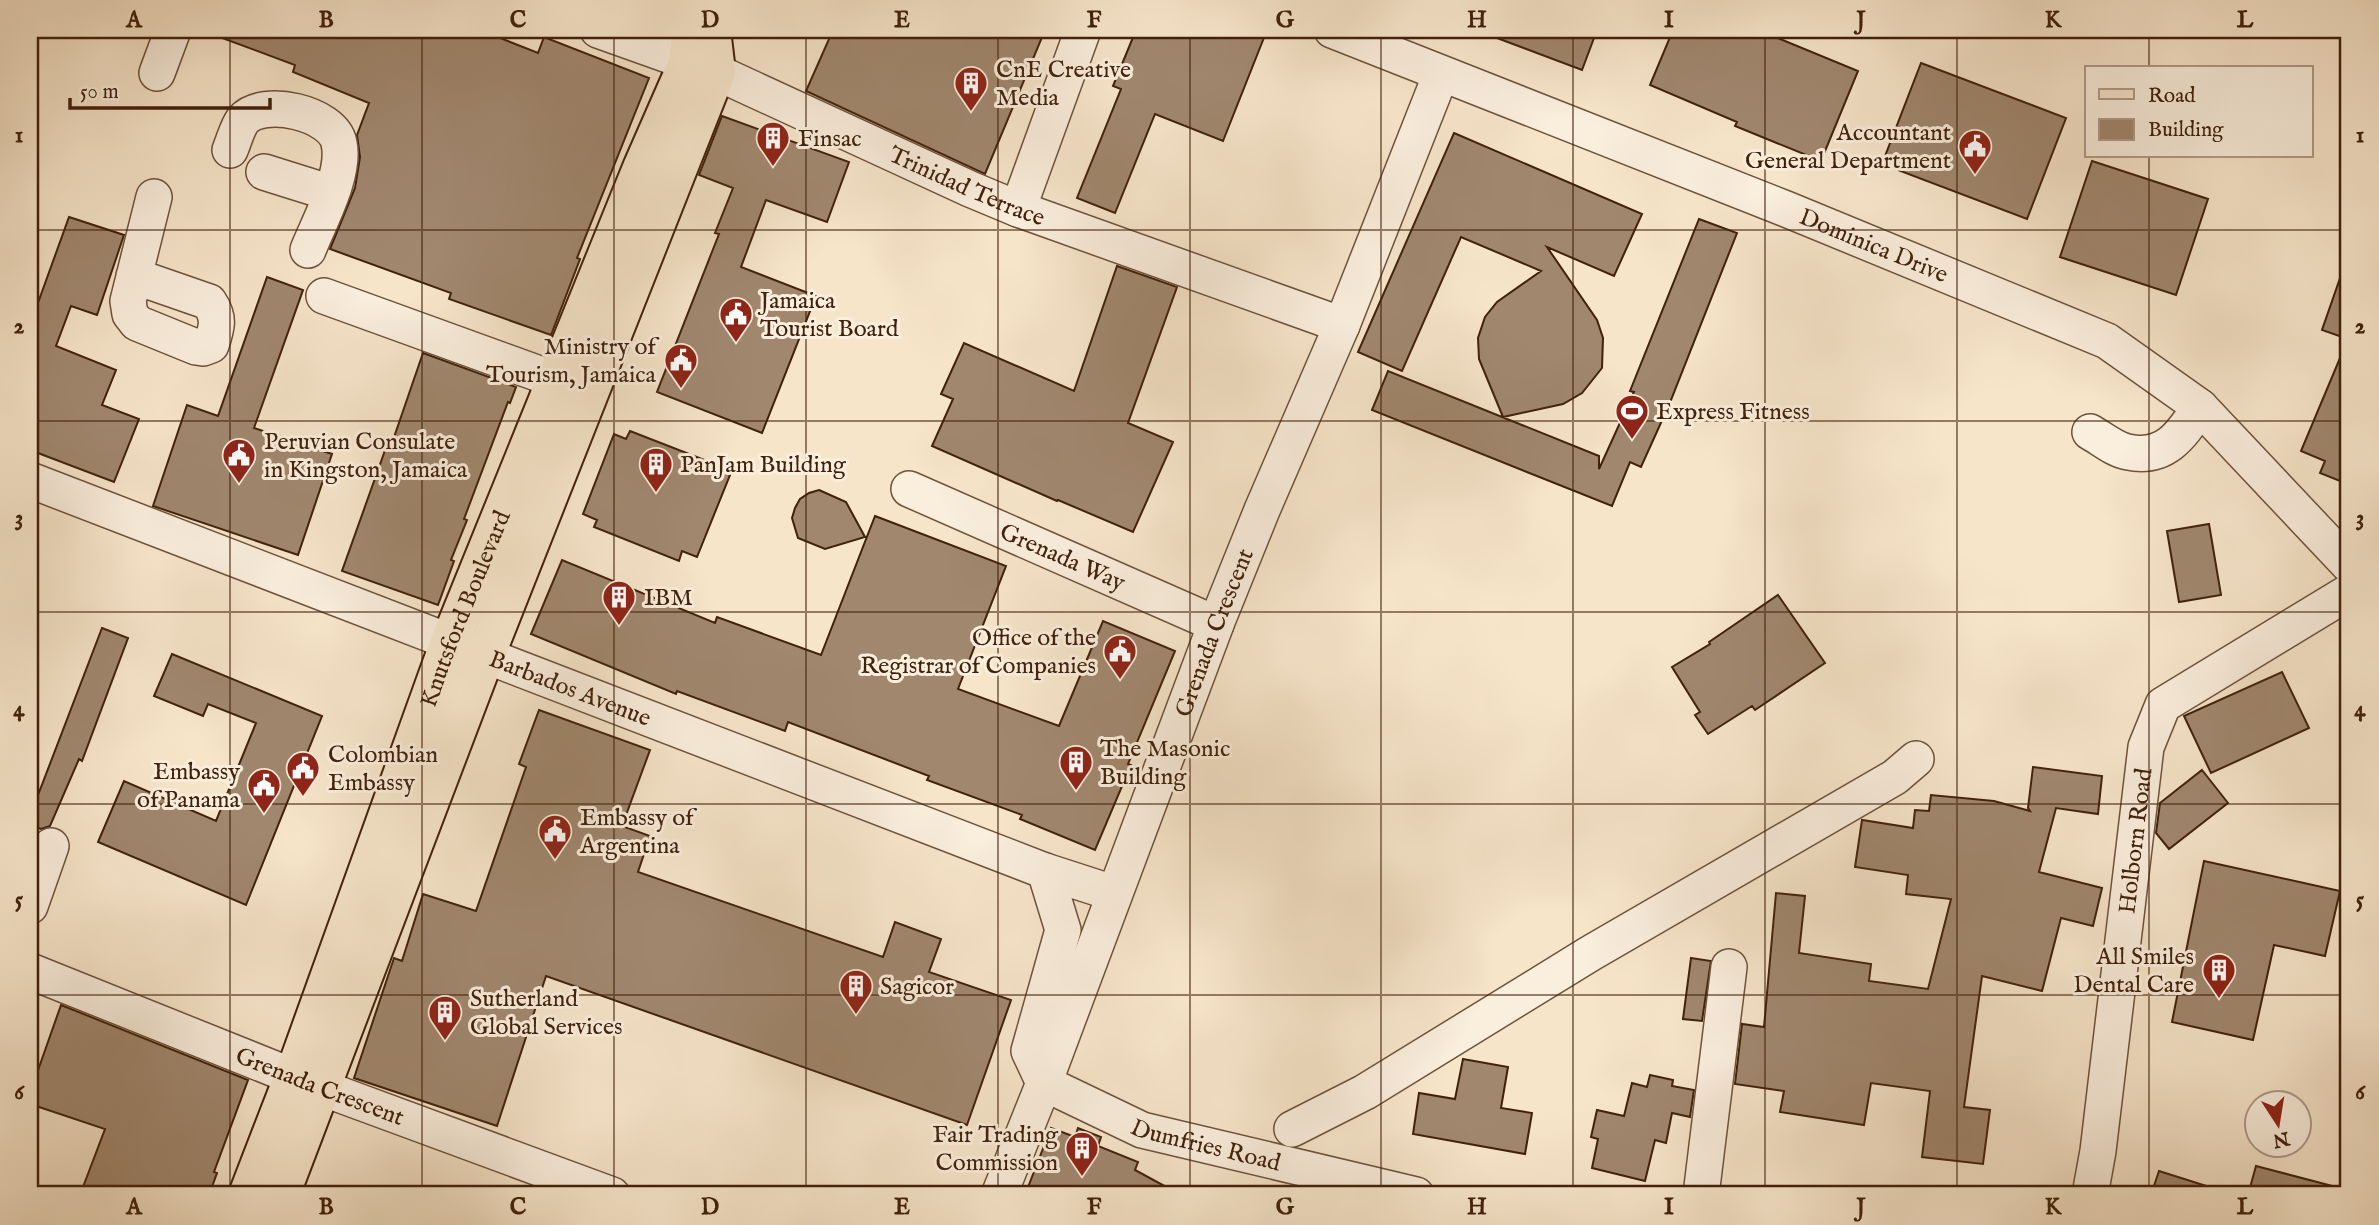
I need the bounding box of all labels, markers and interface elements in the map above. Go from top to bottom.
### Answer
text: A [125,6,143,35]
text: B [318,6,334,35]
text: C [510,6,527,35]
text: D [701,6,719,35]
text: E [894,6,910,35]
text: F [1087,6,1102,35]
text: G [1276,6,1295,35]
text: H [1467,6,1487,35]
text: I [1664,6,1674,35]
text: J [1853,6,1866,35]
text: K [2045,6,2063,35]
text: L [2237,6,2254,35]
place label: CnE Creative Media [996,55,1131,114]
building icon: CnE Creative Media [952,64,990,113]
scale bar [70,66,270,110]
legend [2085,66,2312,158]
text: 50 m [80,79,119,106]
text: Road [2148,83,2196,110]
text: Building [2148,117,2224,144]
place label: Accountant General Department [1745,118,1951,177]
building icon: Finsac [754,119,792,168]
text: 1 [15,121,23,150]
text: 1 [2356,121,2364,150]
place label: Finsac [798,124,862,155]
public building icon: Accountant General Department [1956,127,1994,176]
street label: Trinidad Terrace [884,140,1049,234]
street label: Dominica Drive [1794,202,1952,291]
place label: Jamaica Tourist Board [757,286,899,345]
public building icon: Jamaica Tourist Board [717,295,755,344]
text: 2 [14,312,25,341]
text: 2 [2355,312,2366,341]
place label: Ministry of Tourism, Jamaica [486,332,660,391]
public building icon: Ministry of Tourism, Jamaica [662,341,700,390]
sports icon: Express Fitness [1613,392,1651,441]
place label: Express Fitness [1656,397,1810,428]
place label: Peruvian Consulate in Kingston, Jamaica [264,427,468,486]
public building icon: Peruvian Consulate in Kingston, Jamaica [220,436,258,485]
building icon: PanJam Building [637,445,675,494]
place label: PanJam Building [680,450,847,481]
text: 3 [15,504,23,533]
text: 3 [2356,504,2364,533]
street label: Knutsford Boulevard [414,506,519,712]
street label: Grenada Way [995,517,1130,599]
street label: Grenada Crescent [1169,544,1262,722]
building icon: IBM [600,578,638,627]
place label: IBM [644,583,693,614]
place label: Office of the Registrar of Companies [860,623,1096,682]
public building icon: Office of the Registrar of Companies [1101,632,1139,681]
street label: Barbados Avenue [484,644,655,735]
text: 4 [13,695,25,724]
text: 4 [2354,695,2366,724]
place label: The Masonic Building [1100,734,1230,793]
place label: Colombian Embassy [328,740,438,799]
building icon: The Masonic Building [1057,743,1095,792]
public building icon: Colombian Embassy [284,749,322,798]
place label: Embassy of Panama [137,757,241,816]
public building icon: Embassy of Panama [245,766,283,815]
street label: Holborn Road [2112,766,2160,916]
place label: Embassy of Argentina [579,803,698,862]
public building icon: Embassy of Argentina [536,812,574,861]
text: 5 [15,886,24,915]
text: 5 [2356,886,2365,915]
place label: All Smiles Dental Care [2073,942,2194,1001]
building icon: All Smiles Dental Care [2200,951,2238,1000]
building icon: Sagicor [837,967,875,1016]
place label: Sagicor [880,972,954,1003]
place label: Sutherland Global Services [470,984,622,1043]
building icon: Sutherland Global Services [426,993,464,1042]
street label: Grenada Crescent [231,1041,408,1134]
text: 6 [14,1078,25,1107]
text: 6 [2355,1078,2366,1107]
north arrow [2242,1088,2312,1158]
street label: Dumfries Road [1125,1113,1284,1179]
place label: Fair Trading Commission [932,1120,1059,1179]
text: N [2270,1125,2293,1152]
building icon: Fair Trading Commission [1063,1129,1101,1178]
text: A [125,1193,143,1222]
text: B [318,1193,334,1222]
text: C [510,1193,527,1222]
text: D [701,1193,719,1222]
text: E [894,1193,910,1222]
text: F [1087,1193,1102,1222]
text: G [1276,1193,1295,1222]
text: H [1467,1193,1487,1222]
text: I [1664,1193,1674,1222]
text: J [1853,1193,1866,1222]
text: K [2045,1193,2063,1222]
text: L [2237,1193,2254,1222]

